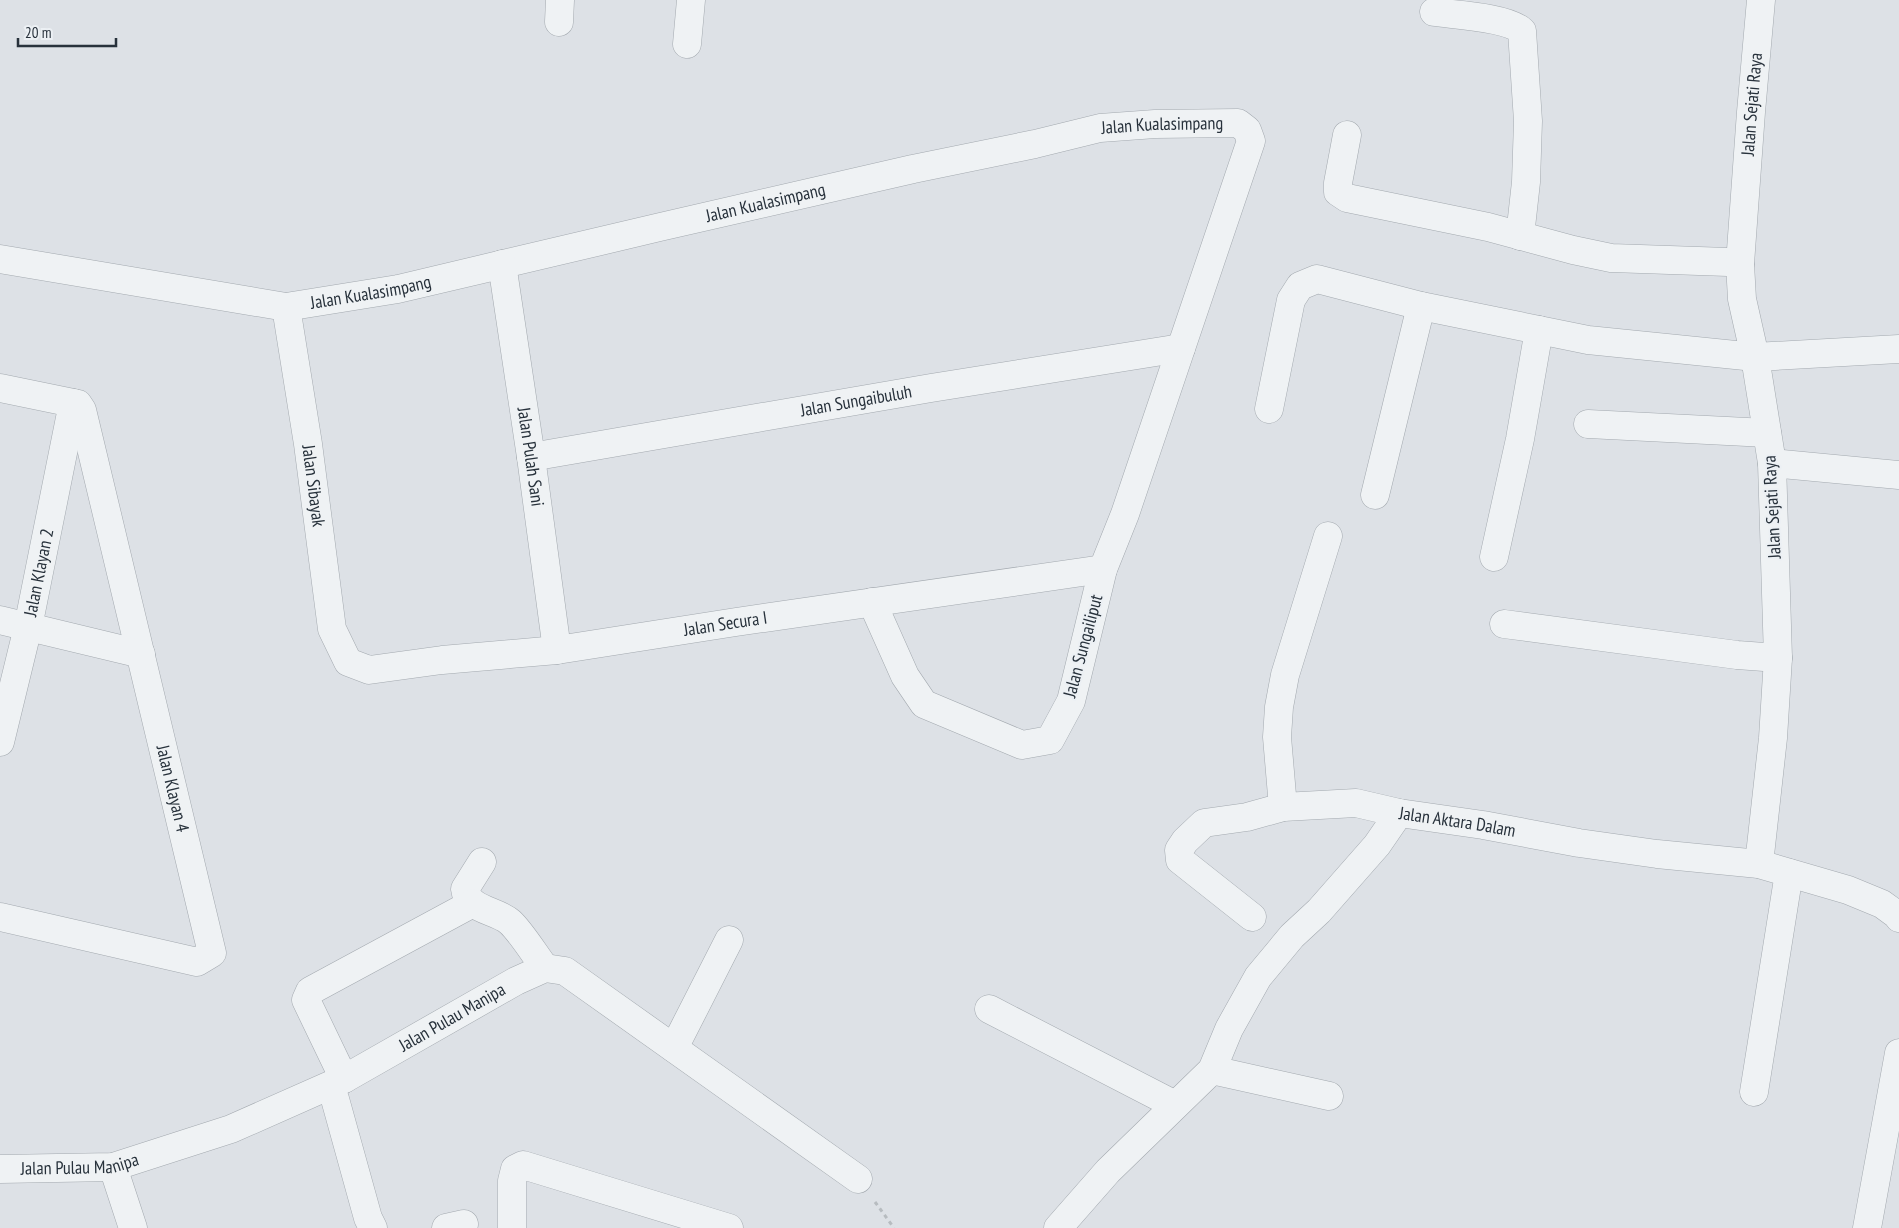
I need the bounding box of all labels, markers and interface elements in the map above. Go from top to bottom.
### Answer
scale bar [18,15,115,47]
text: 20 m [25,23,51,42]
street label: Jalan Sejati Raya [1736,52,1767,158]
street label: Jalan Kualasimpang [1099,111,1223,139]
street label: Jalan Kualasimpang [702,177,828,227]
street label: Jalan Kualasimpang [308,270,433,314]
street label: Jalan Sungaibuluh [798,380,914,421]
street label: Jalan Pulah Sani [513,405,550,508]
street label: Jalan Sibayak [297,443,331,528]
street label: Jalan Sejati Raya [1757,455,1786,560]
street label: Jalan Klayan 2 [18,527,58,619]
street label: Jalan Sungailiput [1057,592,1107,701]
street label: Jalan Secura I [681,606,769,641]
street label: Jalan Klayan 4 [151,742,195,834]
street label: Jalan Aktara Dalam [1397,801,1518,842]
street label: Jalan Pulau Manipa [394,978,509,1057]
street label: Jalan Pulau Manipa [19,1148,141,1180]

